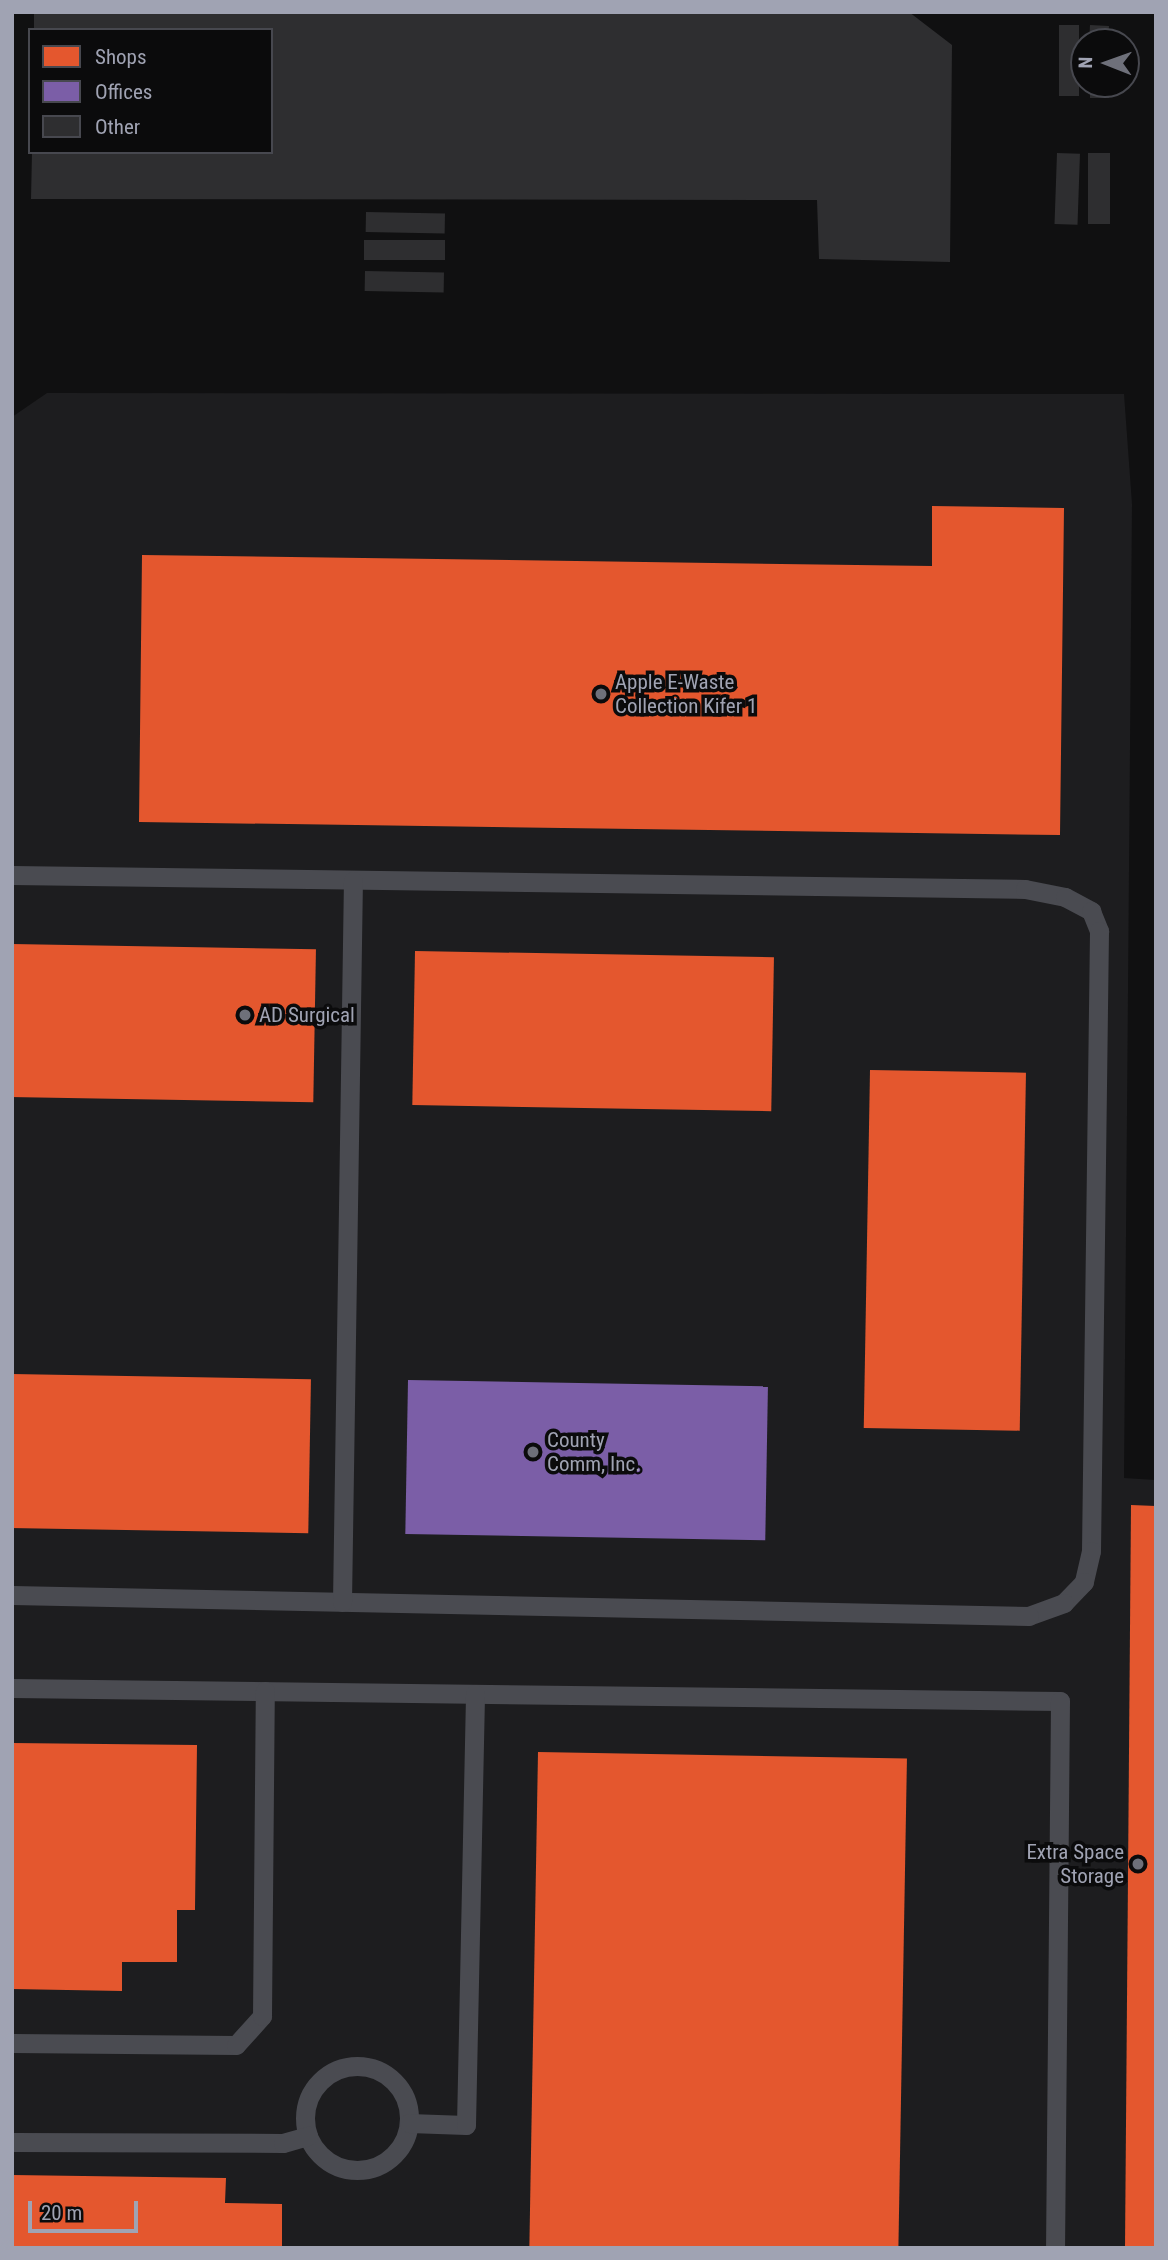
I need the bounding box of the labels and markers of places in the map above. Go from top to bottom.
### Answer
place label: Apple E-Waste Collection Kifer 1 [615,669,757,719]
marker: Apple E-Waste Collection Kifer 1 [593,686,609,702]
place label: AD Surgical [259,1002,355,1028]
marker: AD Surgical [237,1007,253,1023]
place label: County Comm, Inc. [547,1427,641,1477]
marker: County Comm, Inc. [525,1444,541,1460]
place label: Extra Space Storage [1026,1839,1124,1889]
marker: Extra Space Storage [1130,1856,1146,1872]

